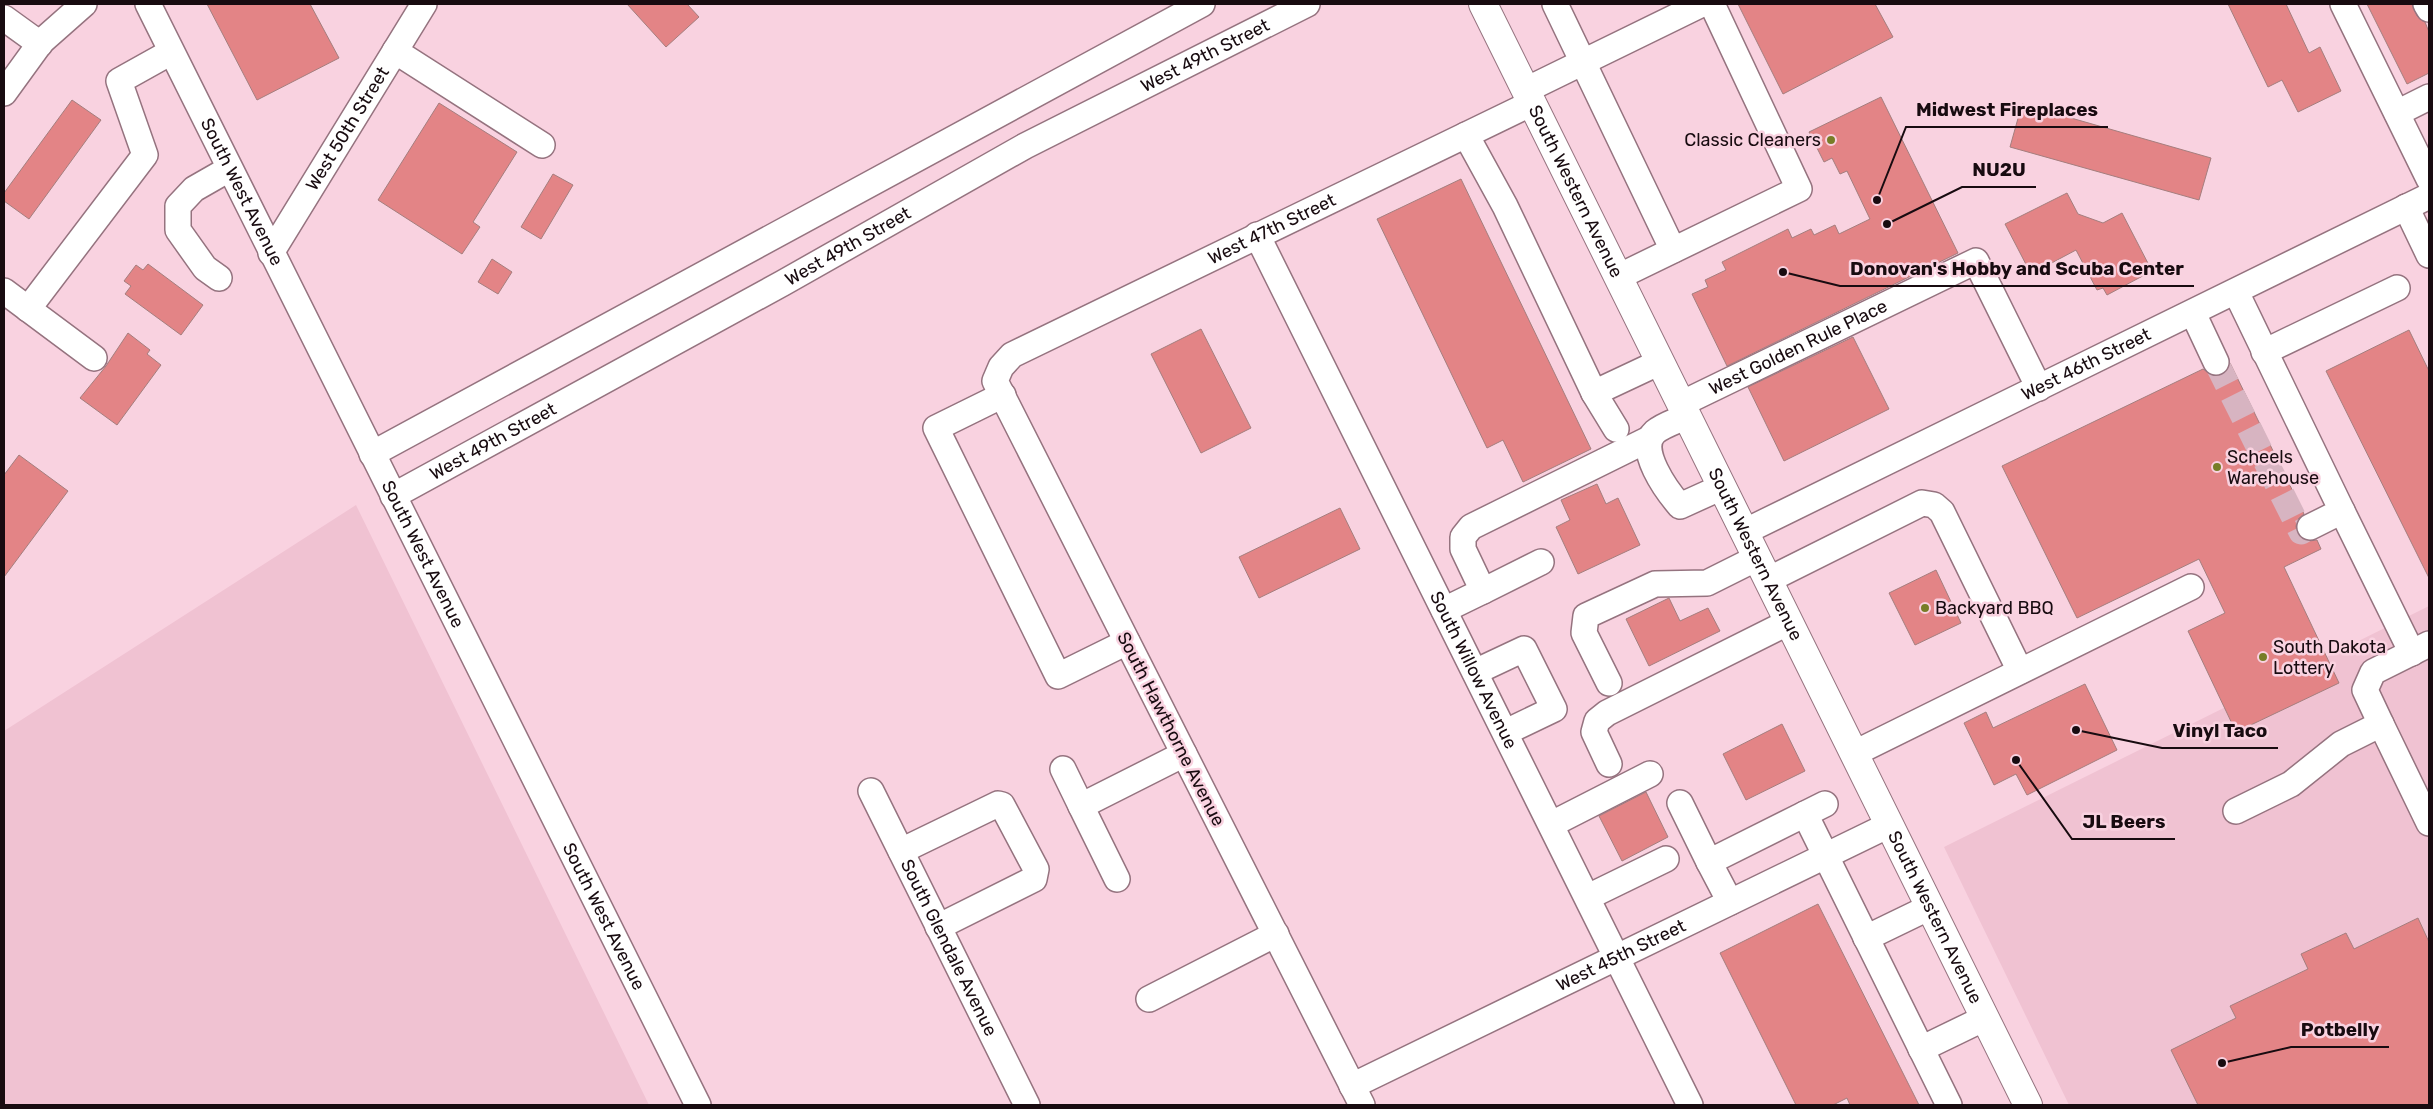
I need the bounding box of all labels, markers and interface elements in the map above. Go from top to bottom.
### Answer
street label: West 49th Street [1137,14,1273,97]
street label: West 50th Street [301,63,394,195]
callout: Midwest Fireplaces [1906,93,2108,127]
text: Midwest Fireplaces [1916,98,2098,121]
street label: South Western Avenue [1524,101,1628,281]
street label: South West Avenue [196,115,288,269]
place label: Classic Cleaners [1684,129,1821,151]
marker: Classic Cleaners [1825,134,1837,146]
callout: NU2U [1962,153,2036,187]
text: NU2U [1972,158,2026,181]
street label: West 47th Street [1204,189,1339,269]
street label: West 49th Street [781,202,915,291]
callout: Donovan's Hobby and Scuba Center [1840,252,2194,286]
text: Donovan's Hobby and Scuba Center [1850,257,2184,280]
street label: West Golden Rule Place [1705,295,1891,400]
street label: West 46th Street [2018,323,2154,405]
street label: West 49th Street [426,398,560,485]
place label: Scheels Warehouse [2227,446,2319,489]
marker: Scheels Warehouse [2211,461,2223,473]
street label: South Western Avenue [1703,464,1807,644]
street label: South West Avenue [377,477,469,632]
street label: South Willow Avenue [1425,588,1522,753]
place label: Backyard BBQ [1935,597,2054,619]
marker: Backyard BBQ [1919,602,1931,614]
street label: South Hawthorne Avenue [1112,628,1230,830]
place label: South Dakota Lottery [2273,636,2386,679]
marker: South Dakota Lottery [2257,651,2269,663]
callout: Vinyl Taco [2162,714,2278,748]
text: Vinyl Taco [2173,719,2267,742]
callout: JL Beers [2072,805,2175,839]
text: JL Beers [2083,810,2165,833]
street label: South Western Avenue [1883,827,1987,1007]
street label: South West Avenue [558,839,650,994]
street label: South Glendale Avenue [896,856,1002,1040]
street label: West 45th Street [1553,915,1689,996]
callout: Potbelly [2291,1013,2389,1047]
text: Potbelly [2301,1018,2380,1041]

